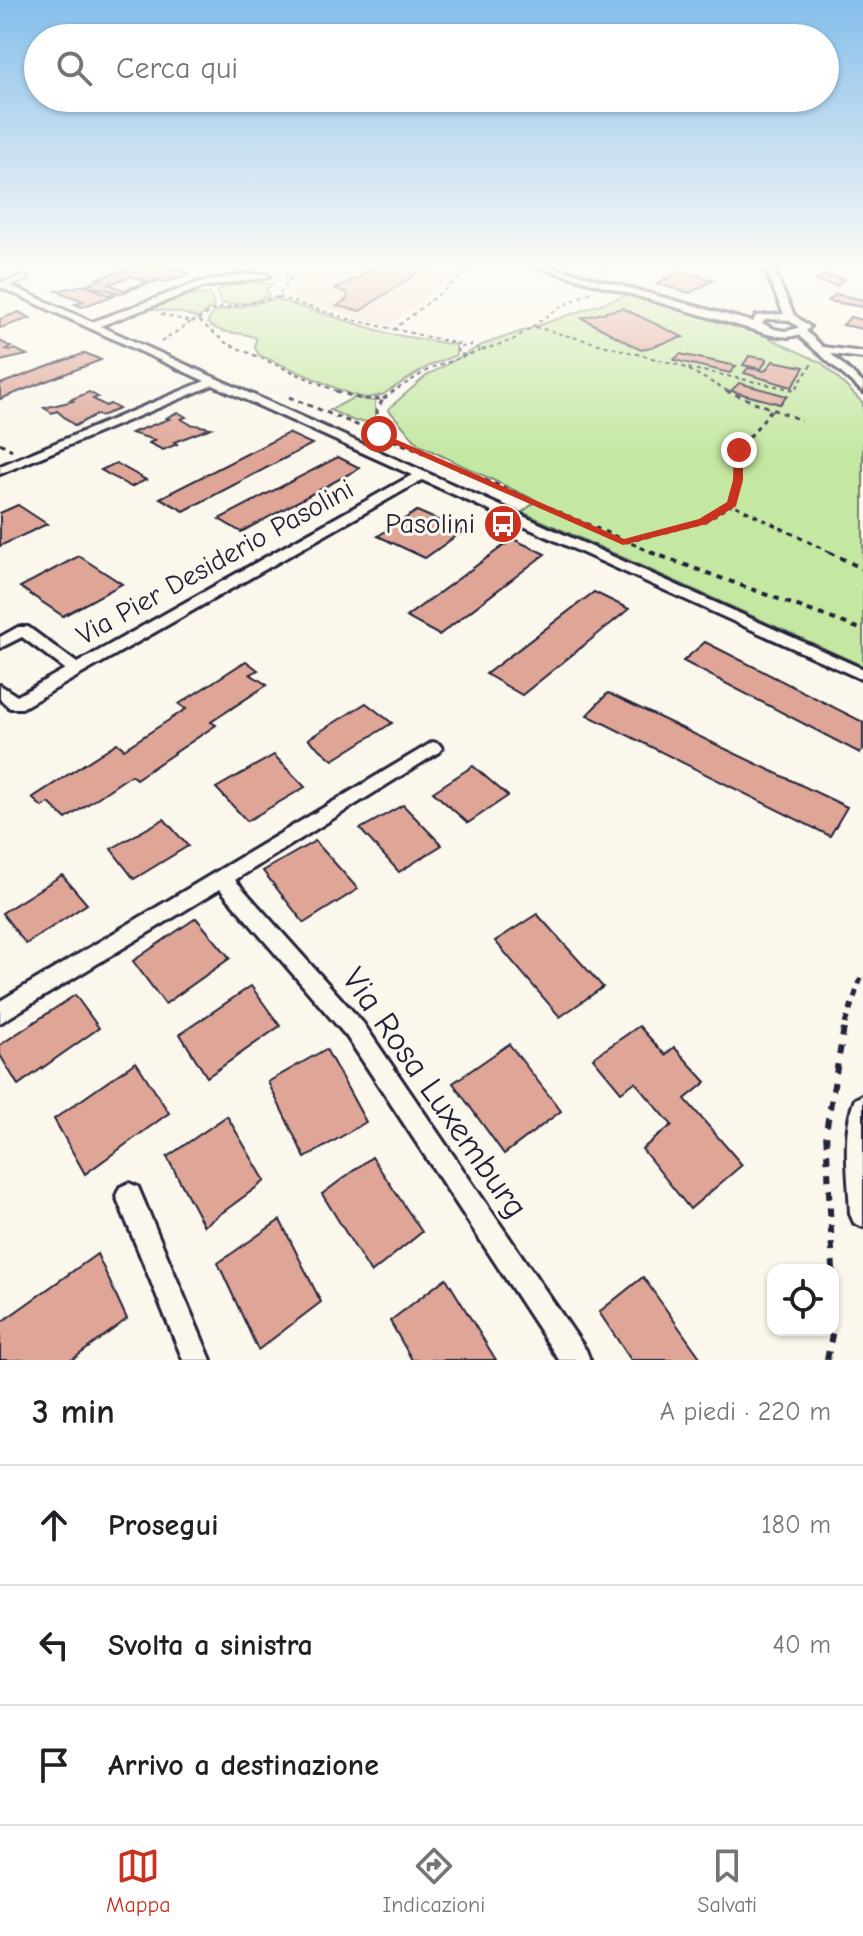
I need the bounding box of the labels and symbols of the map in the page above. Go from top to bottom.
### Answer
route start [361,416,397,452]
route end [721,432,757,468]
street label: Via Pier Desiderio Pasolini [71,472,359,652]
bus stop icon: Pasolini [482,503,524,545]
place label: Pasolini [385,508,475,540]
street label: Via Rosa Luxemburg [334,960,536,1226]

